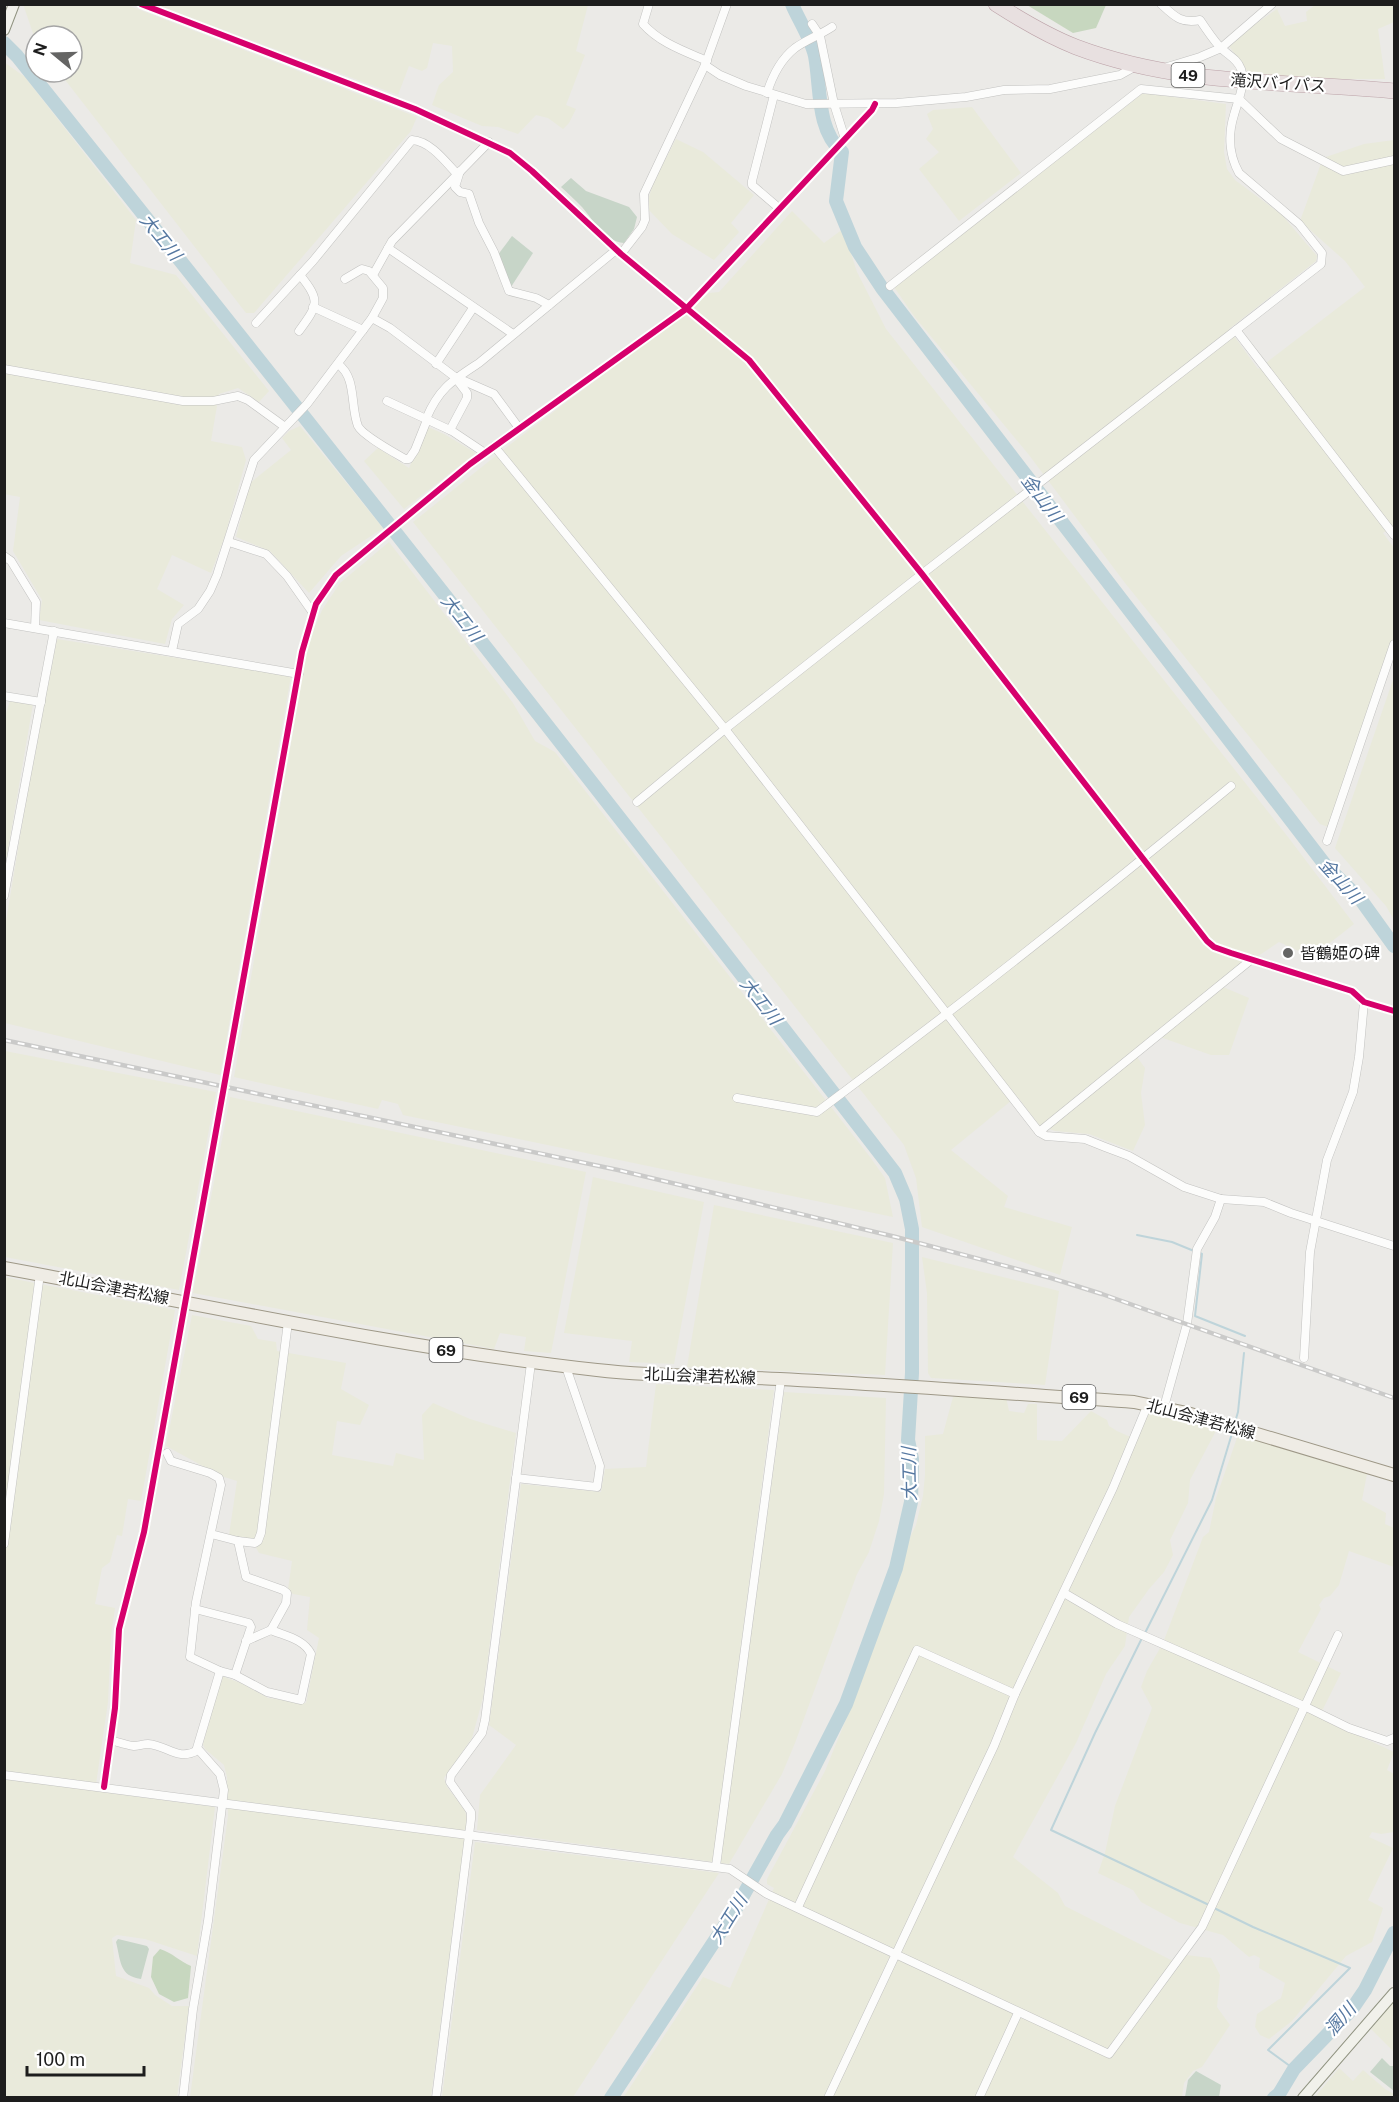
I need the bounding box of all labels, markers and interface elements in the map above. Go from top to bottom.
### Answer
north arrow [24,24,84,84]
text: N [29,40,51,58]
road number: 49 [1172,63,1204,87]
street label: 滝沢バイパス [1230,70,1326,96]
water label: 大工川 [136,209,187,266]
water label: 金山川 [1017,470,1068,527]
water label: 大工川 [437,590,488,647]
water label: 金山川 [1315,854,1368,910]
place label: 皆鶴姫の碑 [1300,944,1380,963]
marker: 皆鶴姫の碑 [1281,946,1295,960]
water label: 大工川 [736,973,787,1030]
street label: 北山会津若松線 [57,1268,171,1308]
road number: 69 [430,1338,462,1362]
street label: 北山会津若松線 [644,1365,756,1387]
road number: 69 [1062,1385,1096,1409]
street label: 北山会津若松線 [1144,1395,1258,1443]
water label: 大工川 [898,1445,920,1501]
water label: 大工川 [705,1889,752,1947]
water label: 溷川 [1320,1997,1361,2039]
scale bar [27,2039,144,2077]
text: 100 m [36,2049,85,2070]

